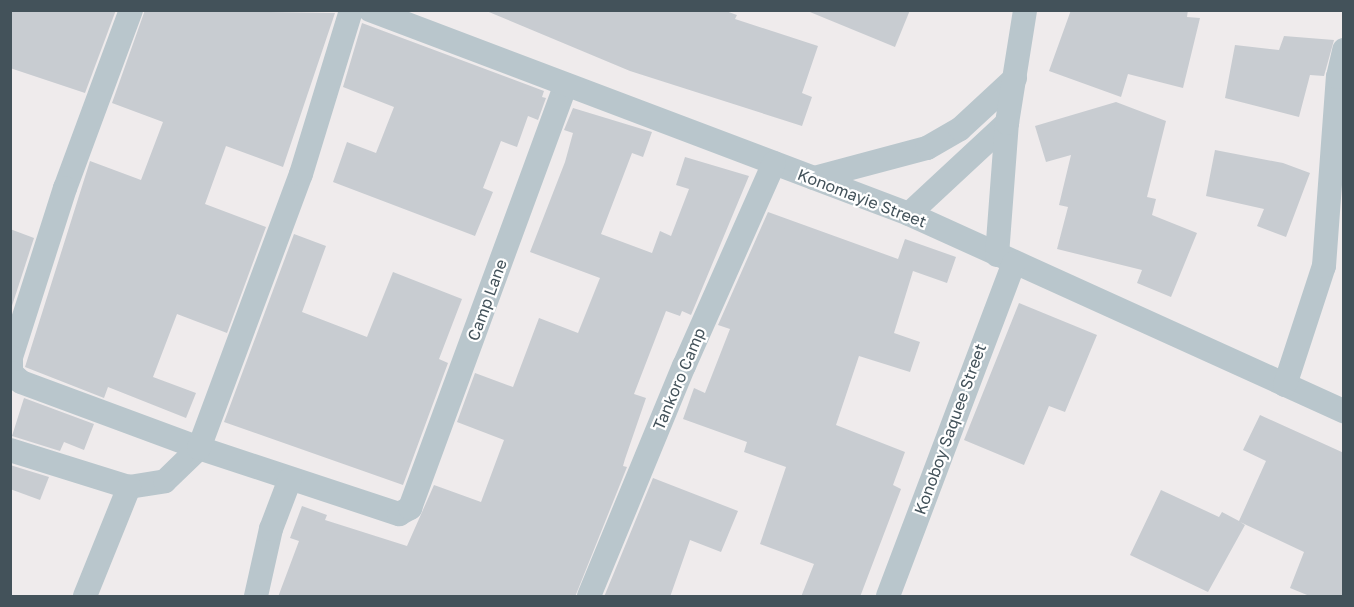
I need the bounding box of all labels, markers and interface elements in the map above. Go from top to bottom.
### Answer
street label: Konomayie Street [795,165,929,231]
street label: Camp Lane [463,257,511,343]
street label: Tankoro Camp [649,325,709,433]
street label: Konoboy Saquee Street [910,341,990,517]

